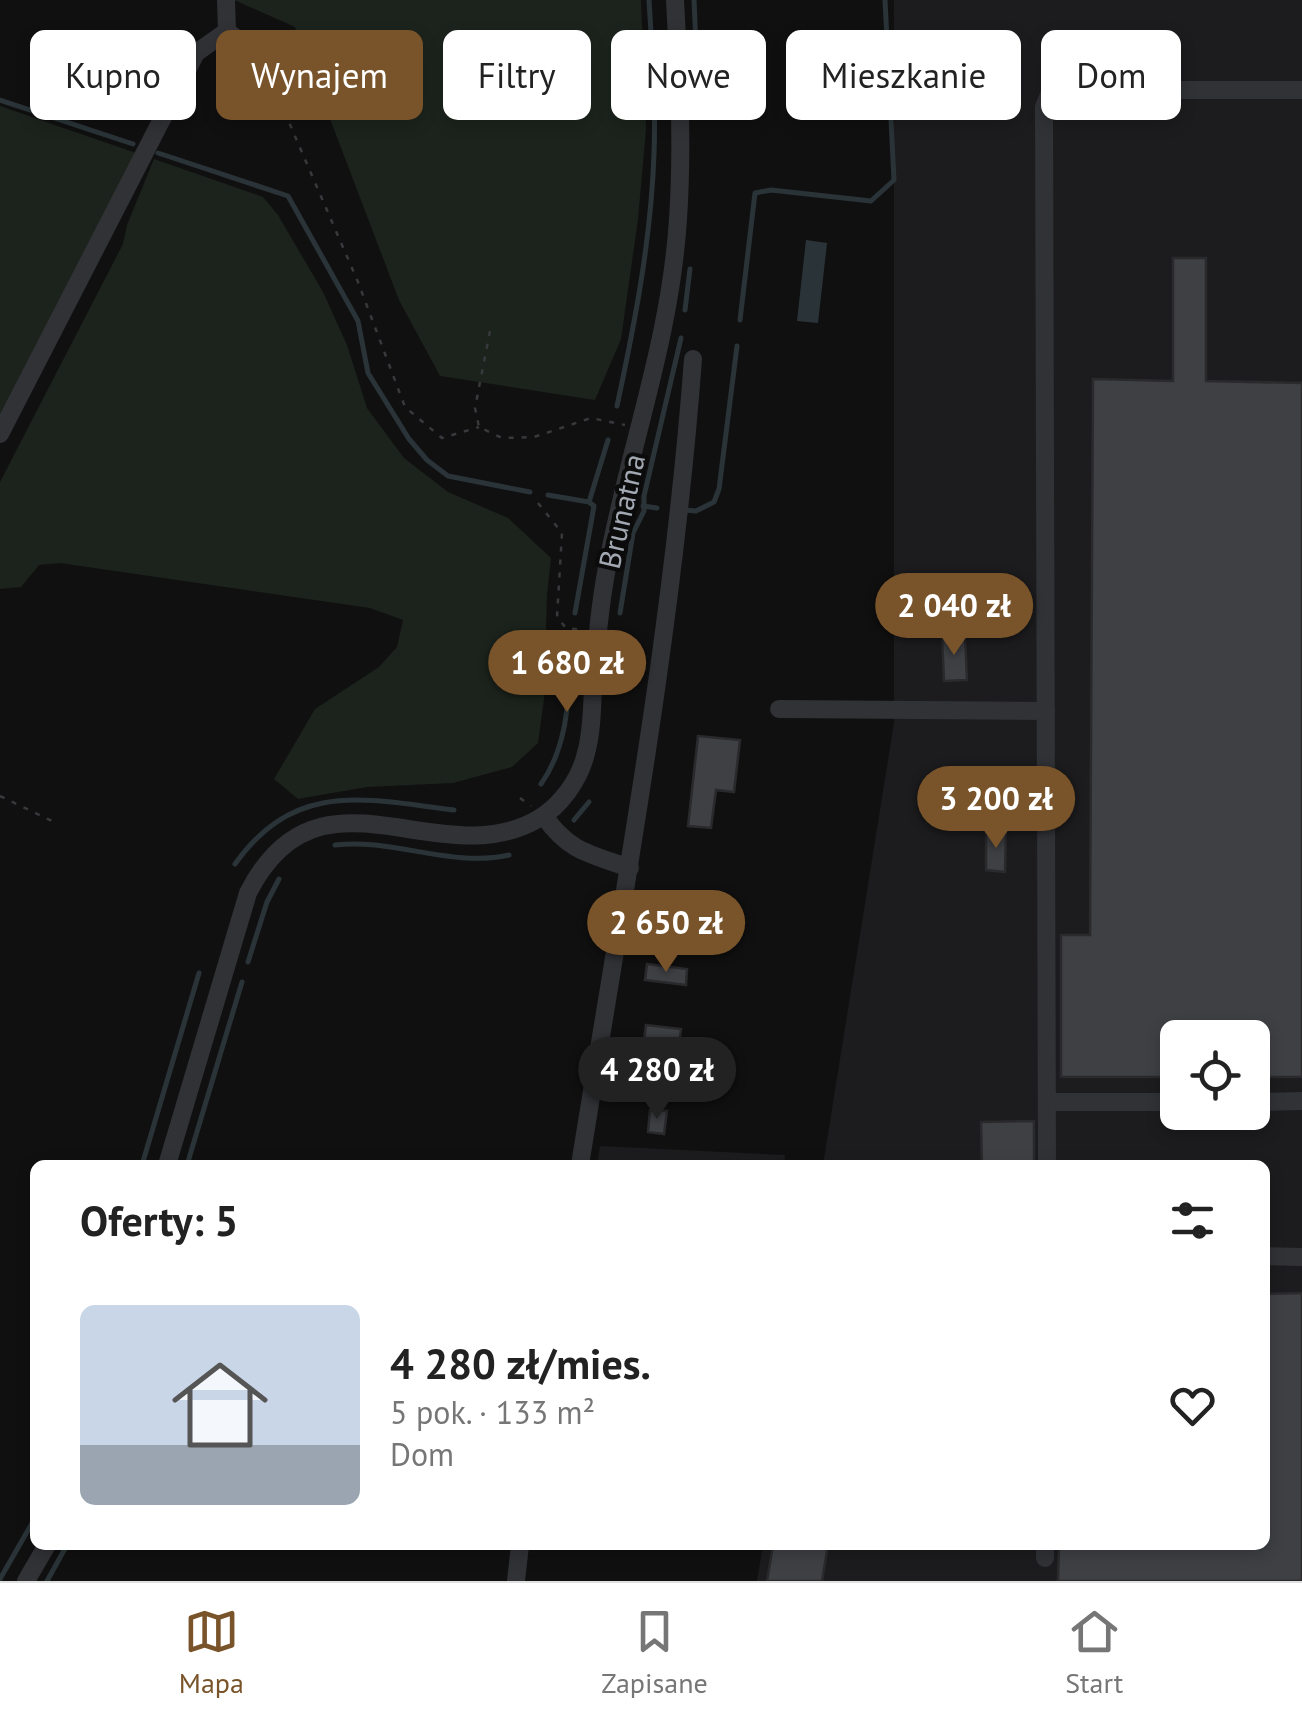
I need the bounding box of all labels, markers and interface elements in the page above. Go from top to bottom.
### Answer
chip: Kupno [30,30,196,120]
chip: Wynajem [216,30,423,120]
chip: Filtry [443,30,591,120]
chip: Nowe [611,30,766,120]
chip: Mieszkanie [786,30,1021,120]
chip: Dom [1041,30,1181,120]
street label: Brunatna [589,450,653,572]
pin: 2 040 zł [851,573,1057,658]
text: 2 040 zł [897,584,1011,626]
pin: 1 680 zł [464,630,670,715]
text: 1 680 zł [510,641,624,683]
pin: 3 200 zł [893,766,1099,851]
text: 3 200 zł [939,777,1053,819]
pin: 2 650 zł [563,890,769,975]
text: 2 650 zł [609,901,723,943]
map controls [1160,1020,1270,1130]
button: locate [1160,1020,1270,1130]
pin: 4 280 zł [554,1037,760,1122]
text: 4 280 zł [600,1048,714,1090]
text: Oferty: 5 [80,1193,238,1248]
icon: filters [1165,1193,1220,1248]
text: 4 280 zł/mies. [390,1336,651,1391]
icon: home [160,1345,280,1465]
icon: heart [1165,1378,1220,1433]
text: 5 pok. · 133 m² [390,1391,595,1433]
text: Dom [390,1433,454,1475]
tab: Mapa [179,1604,244,1701]
tab: Zapisane [601,1604,708,1701]
tab: Start [1065,1604,1123,1701]

